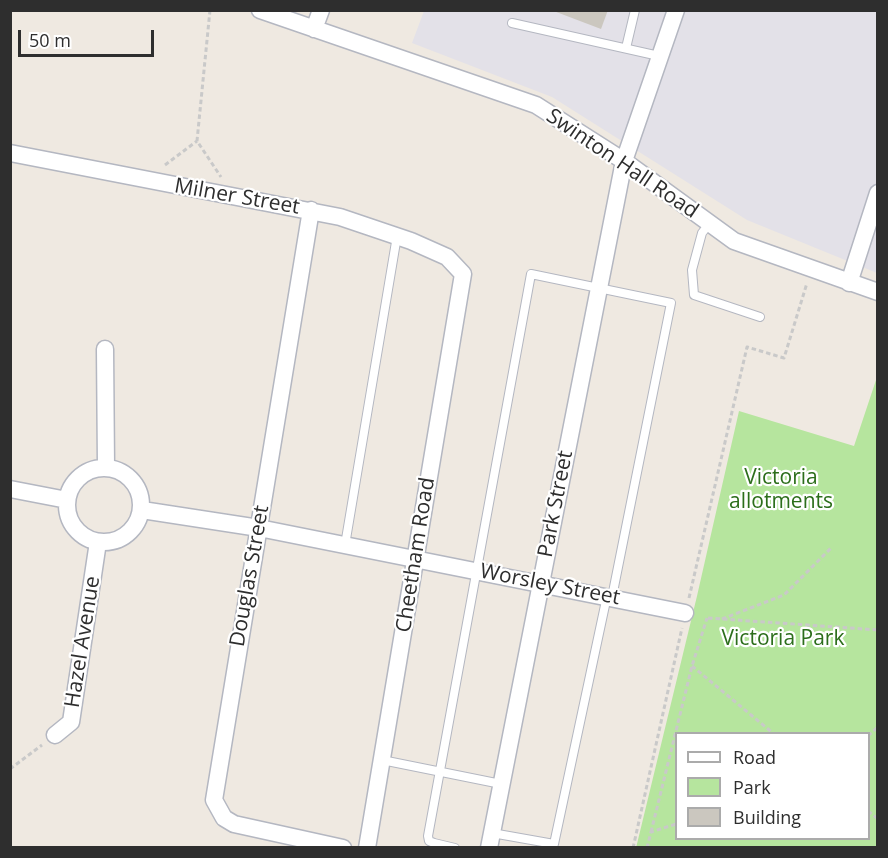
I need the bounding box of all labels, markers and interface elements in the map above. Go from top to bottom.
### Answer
scale bar [21,18,158,56]
text: 50 m [29,28,71,52]
street label: Swinton Hall Road [541,104,703,224]
street label: Milner Street [172,174,302,220]
street label: Park Street [533,449,579,559]
park label: Victoria allotments [729,465,833,515]
street label: Cheetham Road [391,476,441,634]
street label: Douglas Street [225,503,275,649]
street label: Worsley Street [478,559,622,611]
street label: Hazel Avenue [60,575,106,709]
park label: Victoria Park [722,626,844,652]
legend [675,732,870,840]
text: Road [733,745,776,769]
text: Park [733,775,771,799]
text: Building [733,805,801,829]

